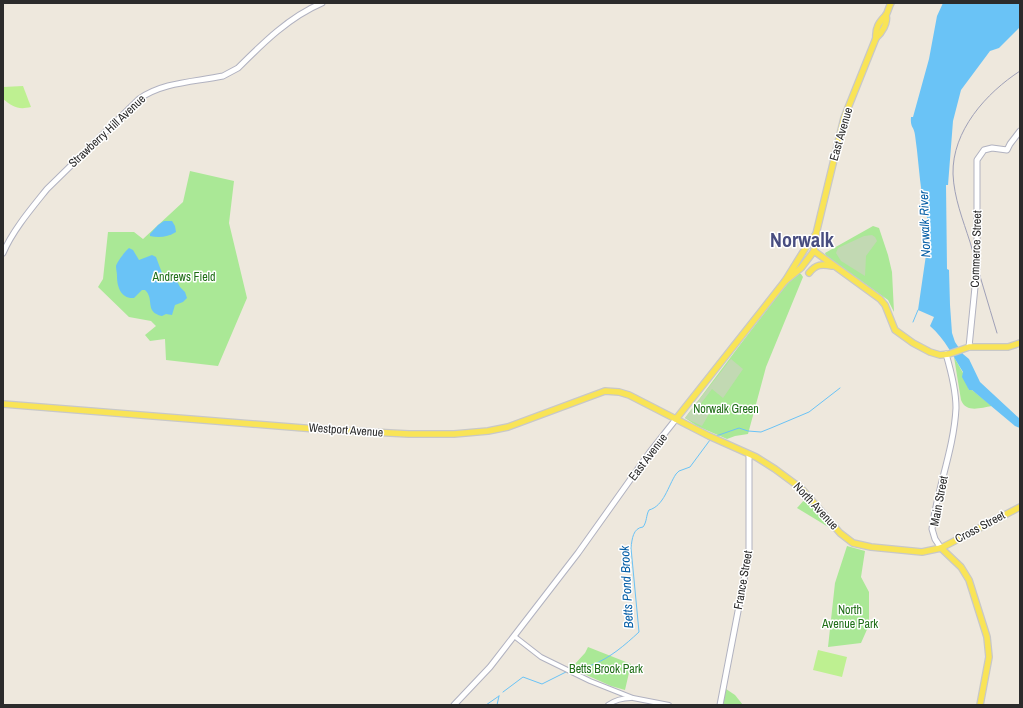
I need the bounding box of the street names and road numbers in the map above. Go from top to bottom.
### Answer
street label: Strawberry Hill Avenue [65,91,149,171]
street label: East Avenue [826,105,856,163]
street label: Commerce Street [967,210,985,288]
street label: Westport Avenue [308,419,384,441]
street label: East Avenue [625,430,671,484]
street label: Main Street [926,474,952,527]
street label: North Avenue [790,479,842,533]
street label: Cross Street [952,507,1008,547]
street label: France Street [730,549,756,611]

